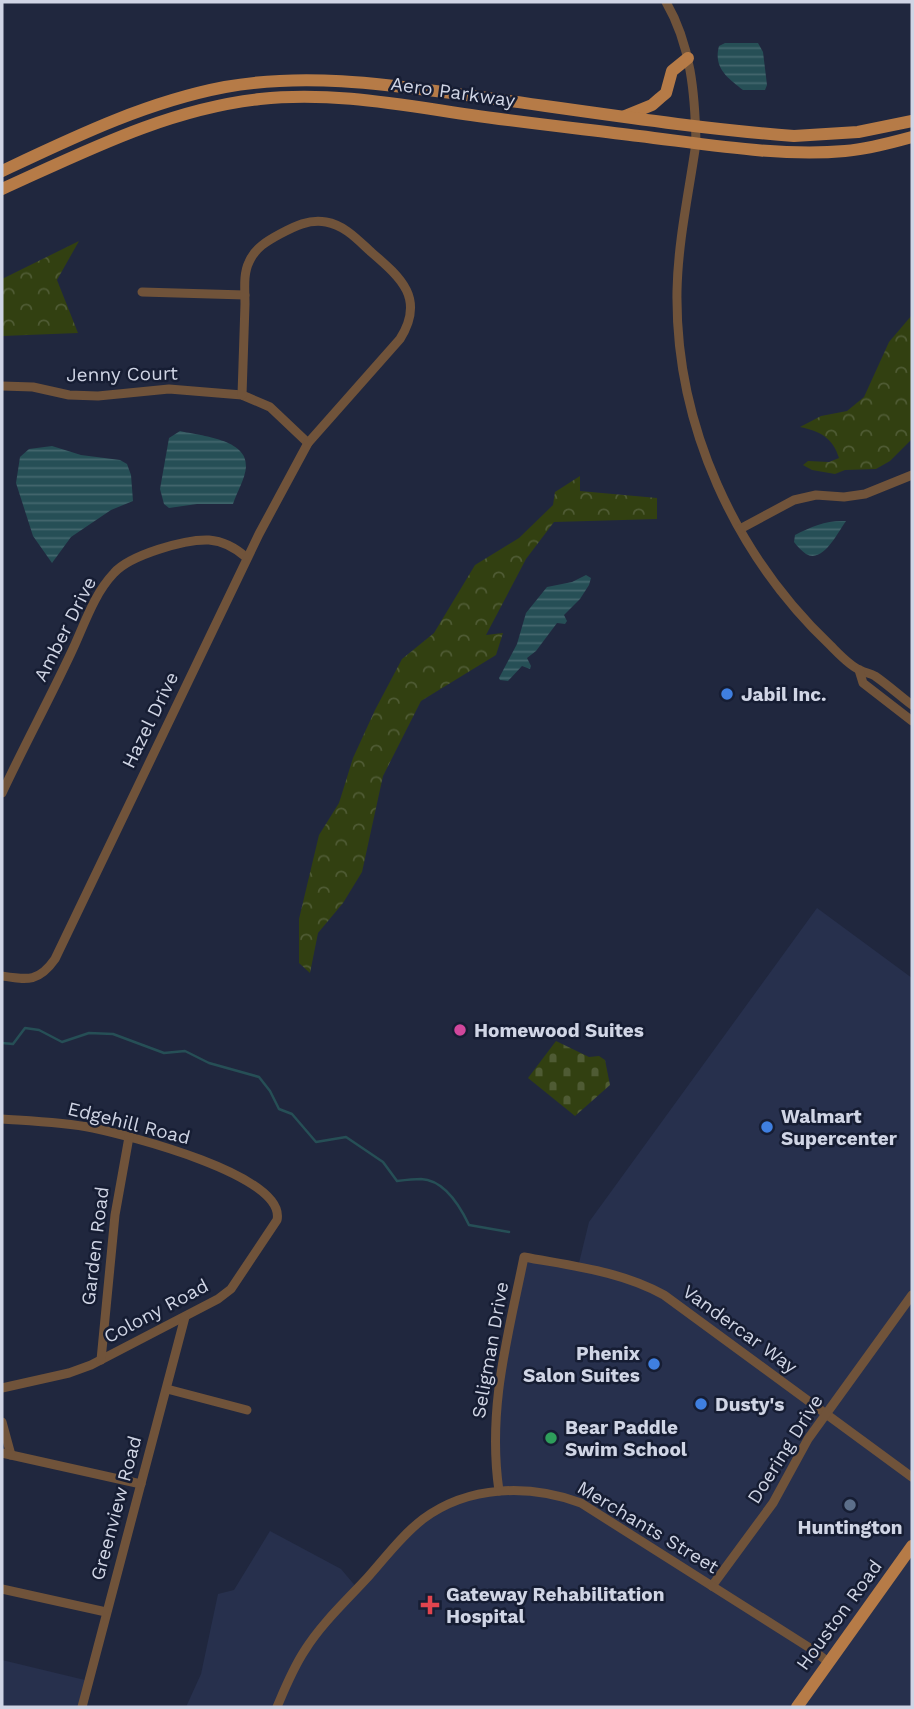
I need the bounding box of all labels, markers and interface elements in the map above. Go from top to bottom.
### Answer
street label: Aero Parkway [389,72,517,112]
street label: Jenny Court [66,362,178,386]
street label: Amber Drive [29,573,101,685]
street label: Hazel Drive [117,668,183,772]
place label: Jabil Inc. [741,683,827,706]
marker: Jabil Inc. [719,686,735,702]
place label: Homewood Suites [474,1019,644,1042]
marker: Homewood Suites [452,1022,468,1038]
street label: Edgehill Road [65,1097,193,1149]
place label: Walmart Supercenter [781,1105,898,1150]
marker: Walmart Supercenter [759,1119,775,1135]
street label: Garden Road [76,1185,114,1307]
street label: Colony Road [100,1274,212,1348]
street label: Seligman Drive [467,1280,513,1420]
street label: Vandercar Way [678,1280,802,1378]
place label: Phenix Salon Suites [523,1342,641,1387]
marker: Phenix Salon Suites [646,1356,662,1372]
street label: Doering Drive [742,1390,828,1508]
place label: Dusty's [715,1393,784,1416]
marker: Dusty's [693,1396,709,1412]
place label: Bear Paddle Swim School [565,1416,688,1461]
marker: Bear Paddle Swim School [543,1430,559,1446]
street label: Greenview Road [86,1433,146,1583]
street label: Merchants Street [573,1476,723,1578]
marker: Huntington [842,1497,858,1513]
place label: Huntington [797,1516,903,1539]
street label: Houston Road [791,1555,887,1675]
place label: Gateway Rehabilitation Hospital [446,1583,664,1628]
marker: Gateway Rehabilitation Hospital [420,1595,440,1615]

